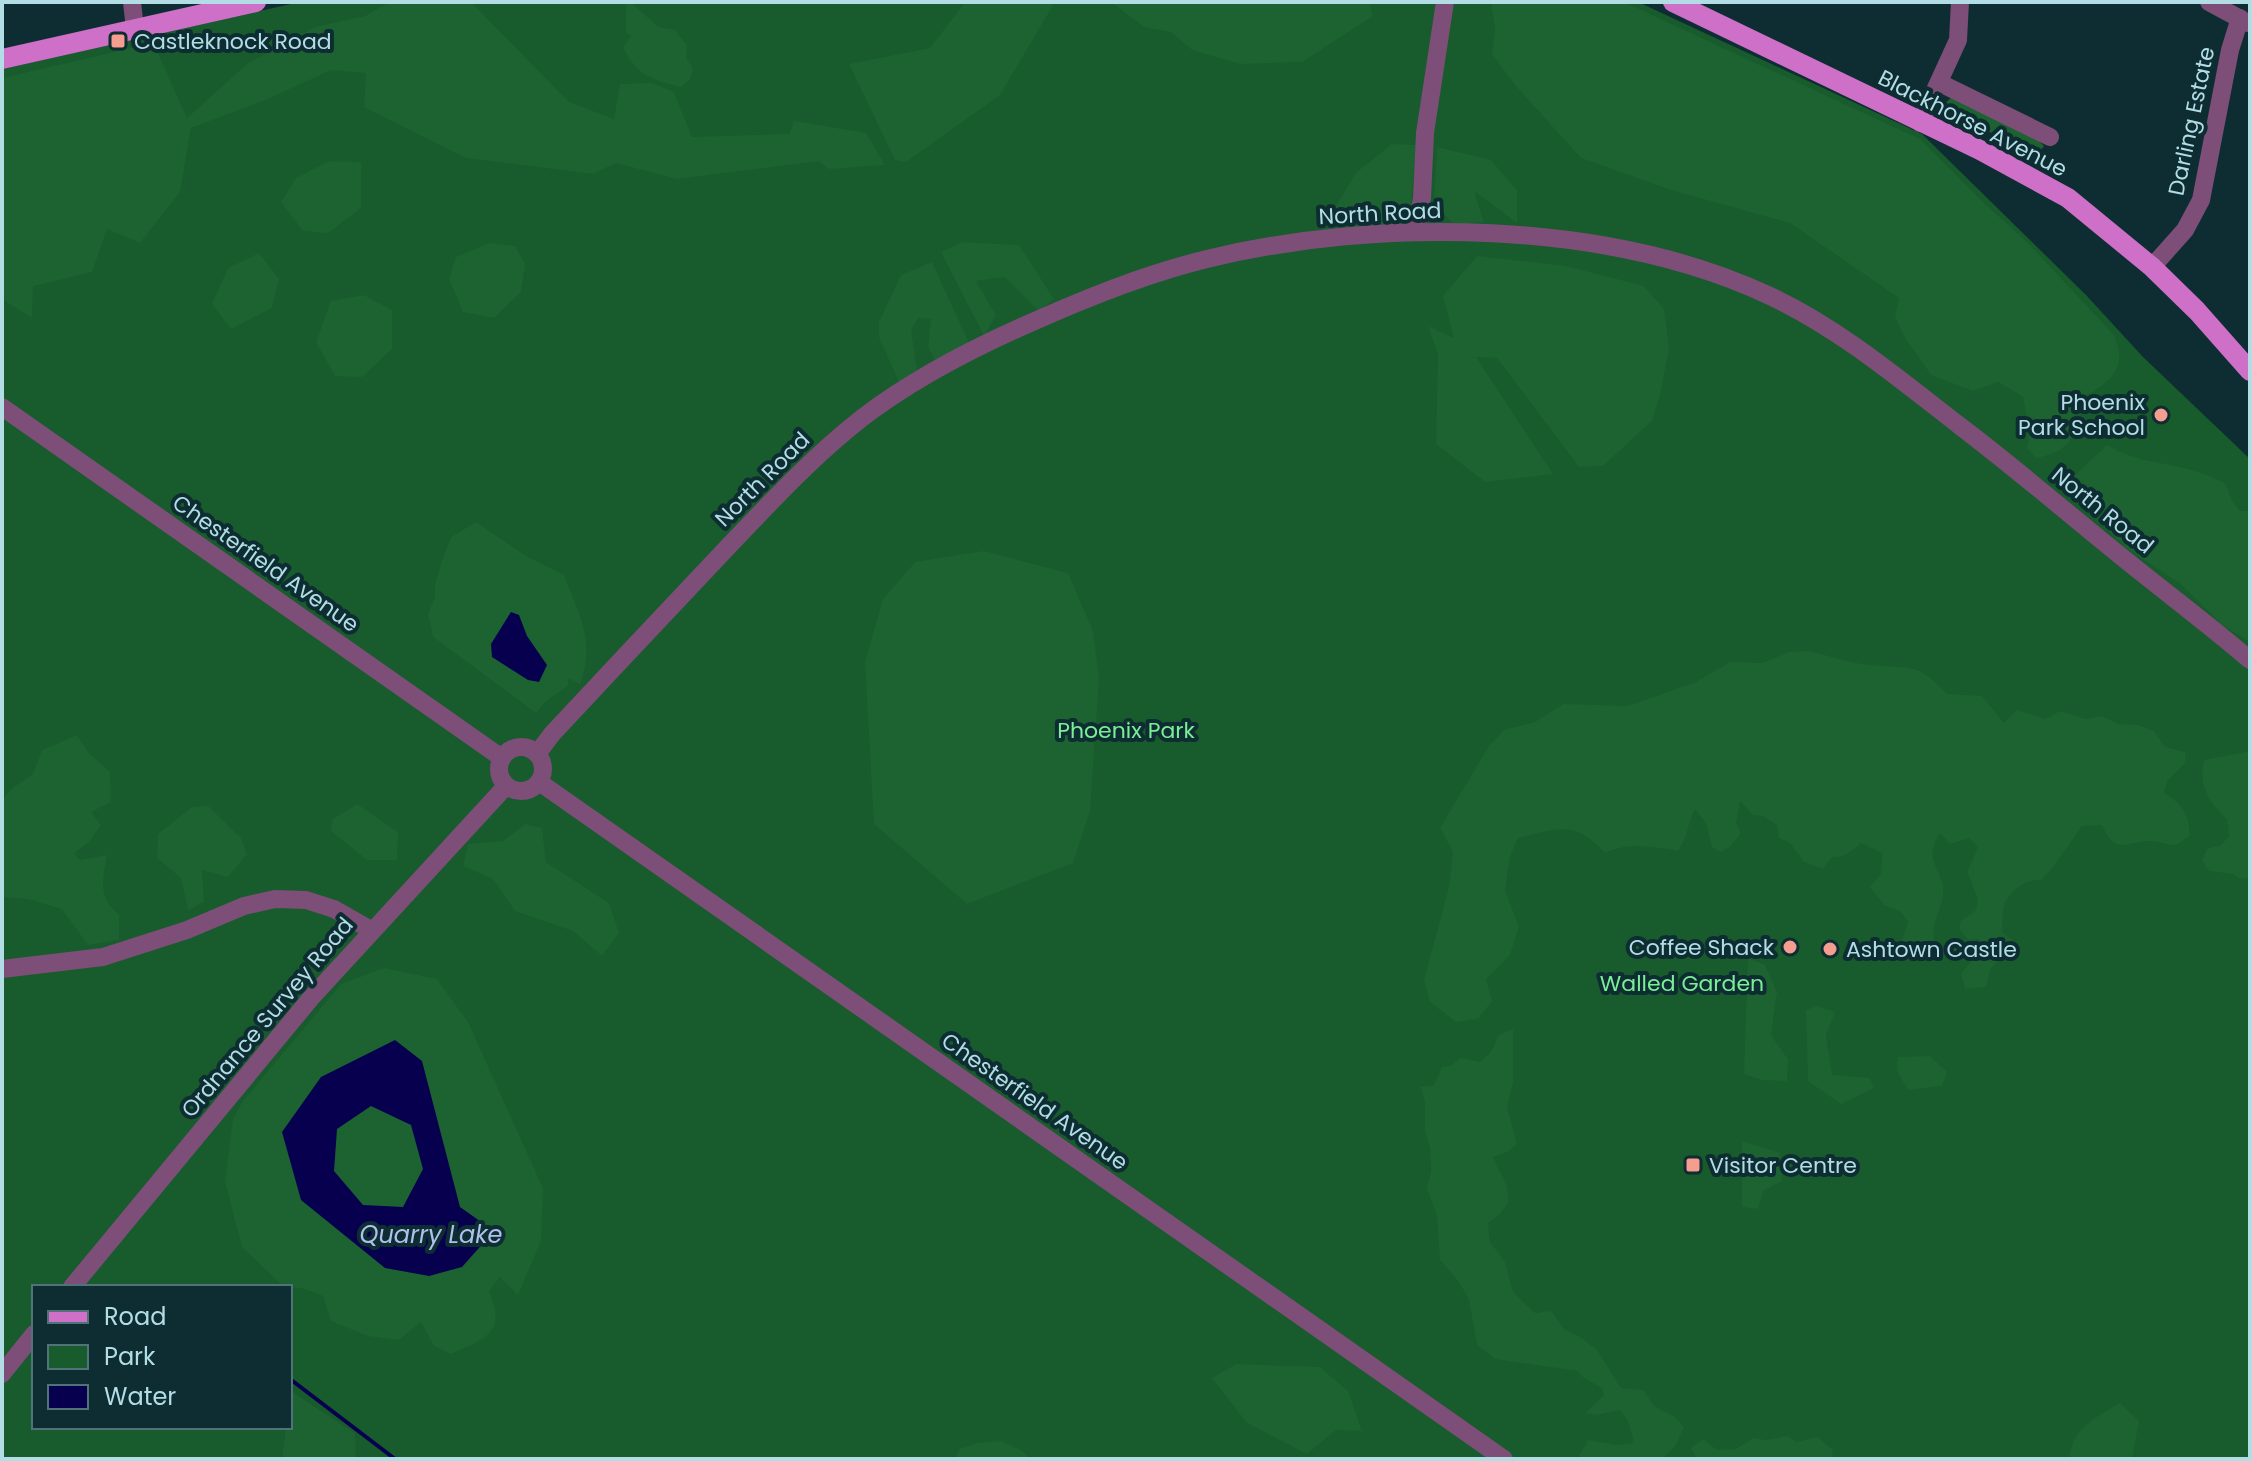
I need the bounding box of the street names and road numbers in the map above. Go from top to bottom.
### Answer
street label: Darling Estate [2161,44,2222,198]
street label: Blackhorse Avenue [1873,62,2073,185]
street label: North Road [1318,195,1442,232]
street label: North Road [708,425,817,534]
street label: North Road [2045,460,2160,561]
street label: Chesterfield Avenue [166,487,365,640]
street label: Ordnance Survey Road [174,910,361,1124]
street label: Chesterfield Avenue [935,1025,1134,1178]

